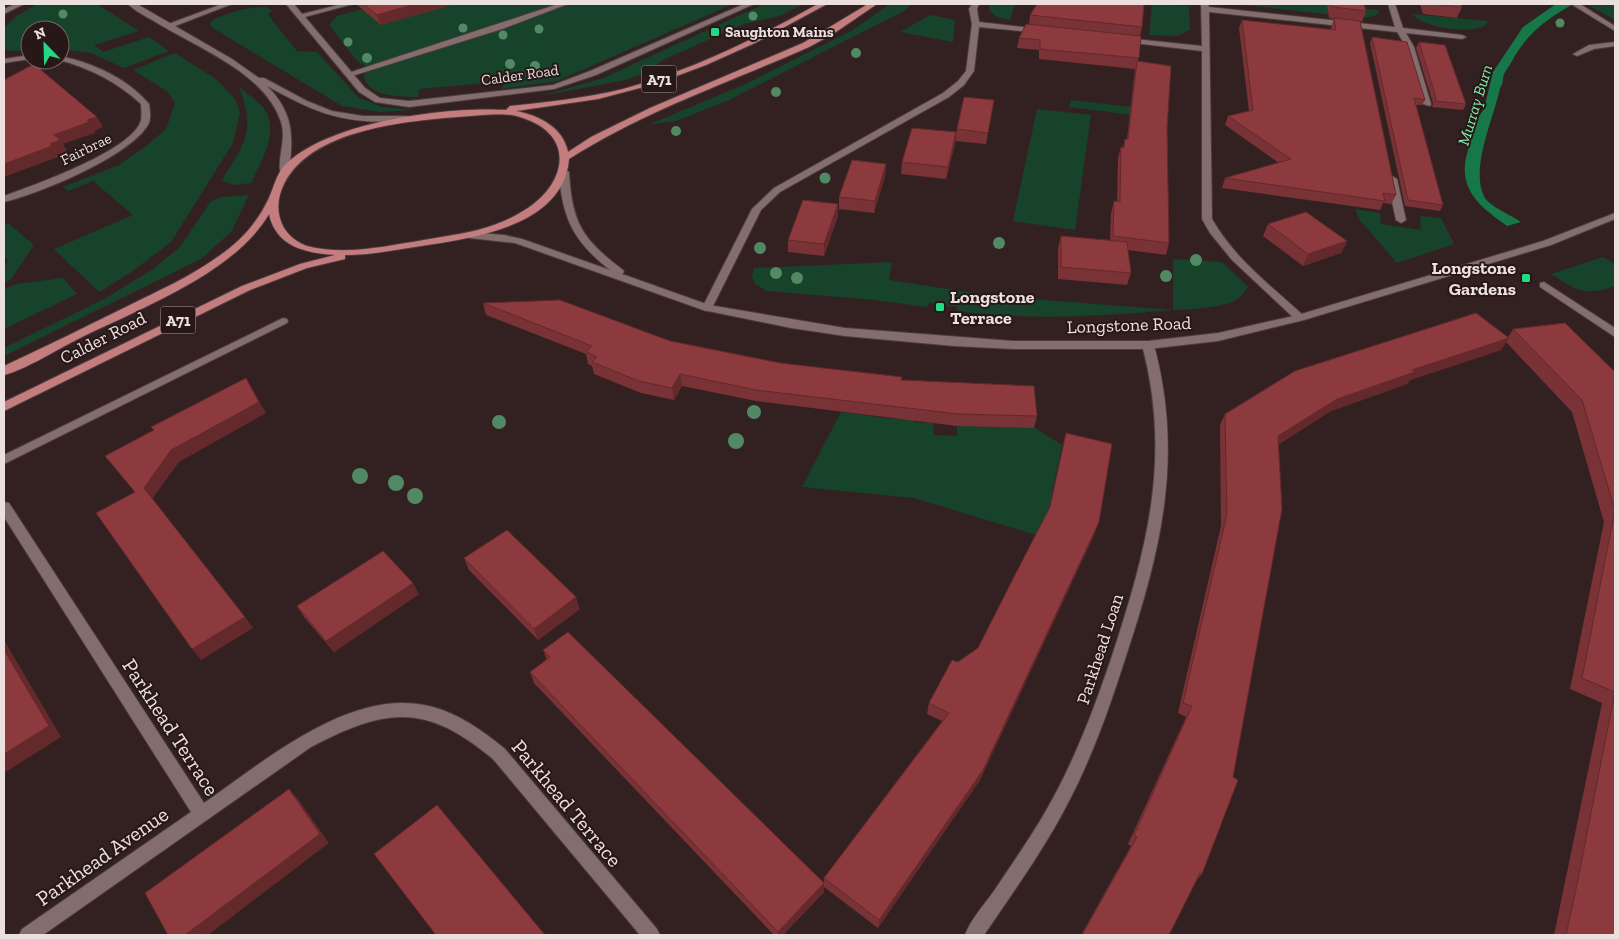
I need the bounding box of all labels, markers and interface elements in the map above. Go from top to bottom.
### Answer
north arrow [20,20,70,70]
text: N [32,23,49,43]
place label: Saughton Mains [725,23,834,41]
marker: Saughton Mains [709,26,721,38]
street label: Calder Road [480,61,561,89]
water label: Murray Burn [1454,62,1496,148]
road number: A71 [642,66,676,92]
street label: Fairbrae [58,129,114,169]
place label: Longstone Gardens [1431,257,1516,300]
marker: Longstone Gardens [1520,272,1532,284]
place label: Longstone Terrace [950,286,1035,329]
marker: Longstone Terrace [934,301,946,313]
road number: A71 [160,306,196,334]
street label: Calder Road [56,307,150,369]
street label: Longstone Road [1066,312,1192,338]
street label: Parkhead Loan [1072,590,1128,707]
street label: Parkhead Terrace [117,654,225,800]
street label: Parkhead Terrace [507,734,628,872]
street label: Parkhead Avenue [31,801,173,911]

